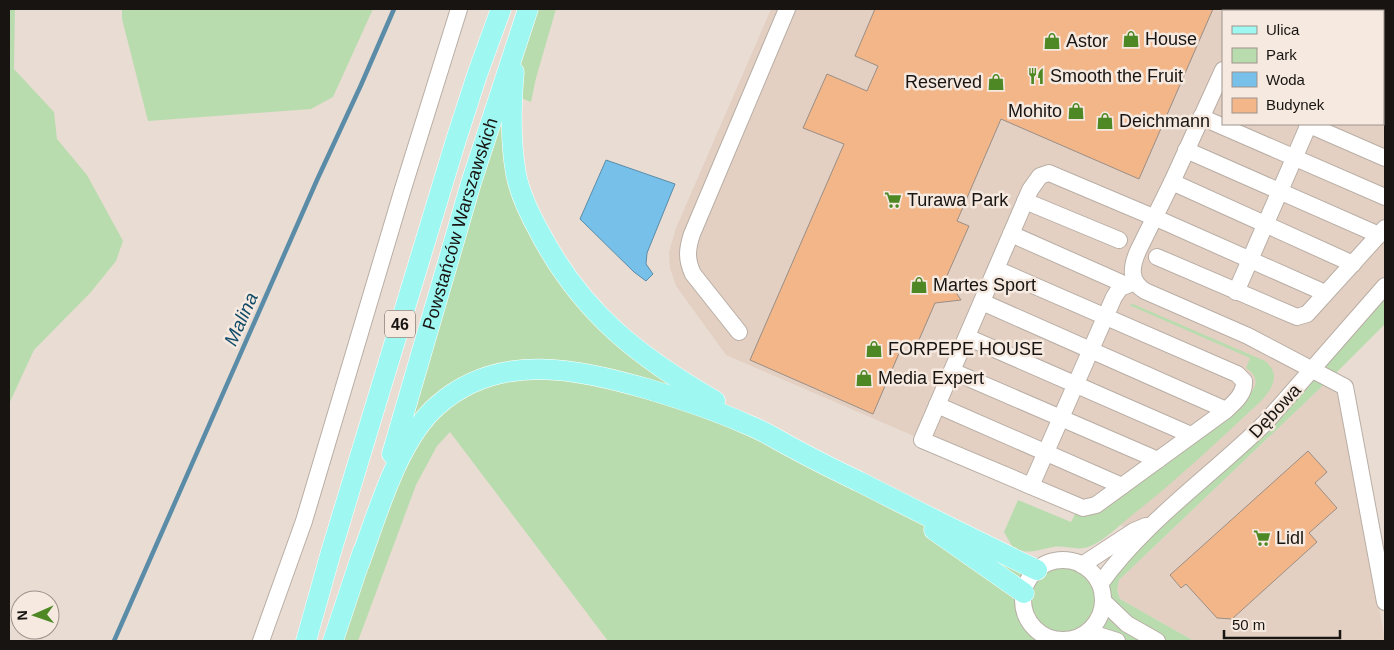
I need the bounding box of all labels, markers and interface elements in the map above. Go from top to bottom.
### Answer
legend [1222,10,1384,125]
text: Ulica [1266,21,1300,38]
shop icon: House [1121,29,1141,49]
place label: House [1145,29,1197,49]
shop icon: Astor [1042,31,1062,51]
place label: Astor [1066,31,1108,51]
text: Park [1266,46,1297,63]
restaurant icon: Smooth the Fruit [1026,66,1046,86]
place label: Smooth the Fruit [1050,66,1183,86]
text: Woda [1266,71,1306,88]
place label: Reserved [905,72,982,92]
shop icon: Reserved [986,72,1006,92]
text: Budynek [1266,96,1325,113]
place label: Mohito [1008,101,1062,121]
shop icon: Mohito [1066,101,1086,121]
shop icon: Deichmann [1095,111,1115,131]
place label: Deichmann [1119,111,1210,131]
street label: Powstańców Warszawskich [419,115,502,332]
supermarket icon: Turawa Park [883,190,903,210]
place label: Turawa Park [907,190,1009,210]
shop icon: Martes Sport [909,275,929,295]
place label: Martes Sport [933,275,1036,295]
water label: Malina [220,289,262,349]
road number: 46 [385,310,415,338]
shop icon: FORPEPE HOUSE [864,339,884,359]
place label: FORPEPE HOUSE [888,339,1043,359]
shop icon: Media Expert [854,368,874,388]
place label: Media Expert [878,368,984,388]
street label: Dębowa [1245,379,1306,442]
supermarket icon: Lidl [1252,528,1272,548]
place label: Lidl [1276,528,1304,548]
north arrow [10,590,60,640]
scale bar [1224,608,1340,640]
text: N [14,610,30,621]
text: 50 m [1232,616,1265,633]

